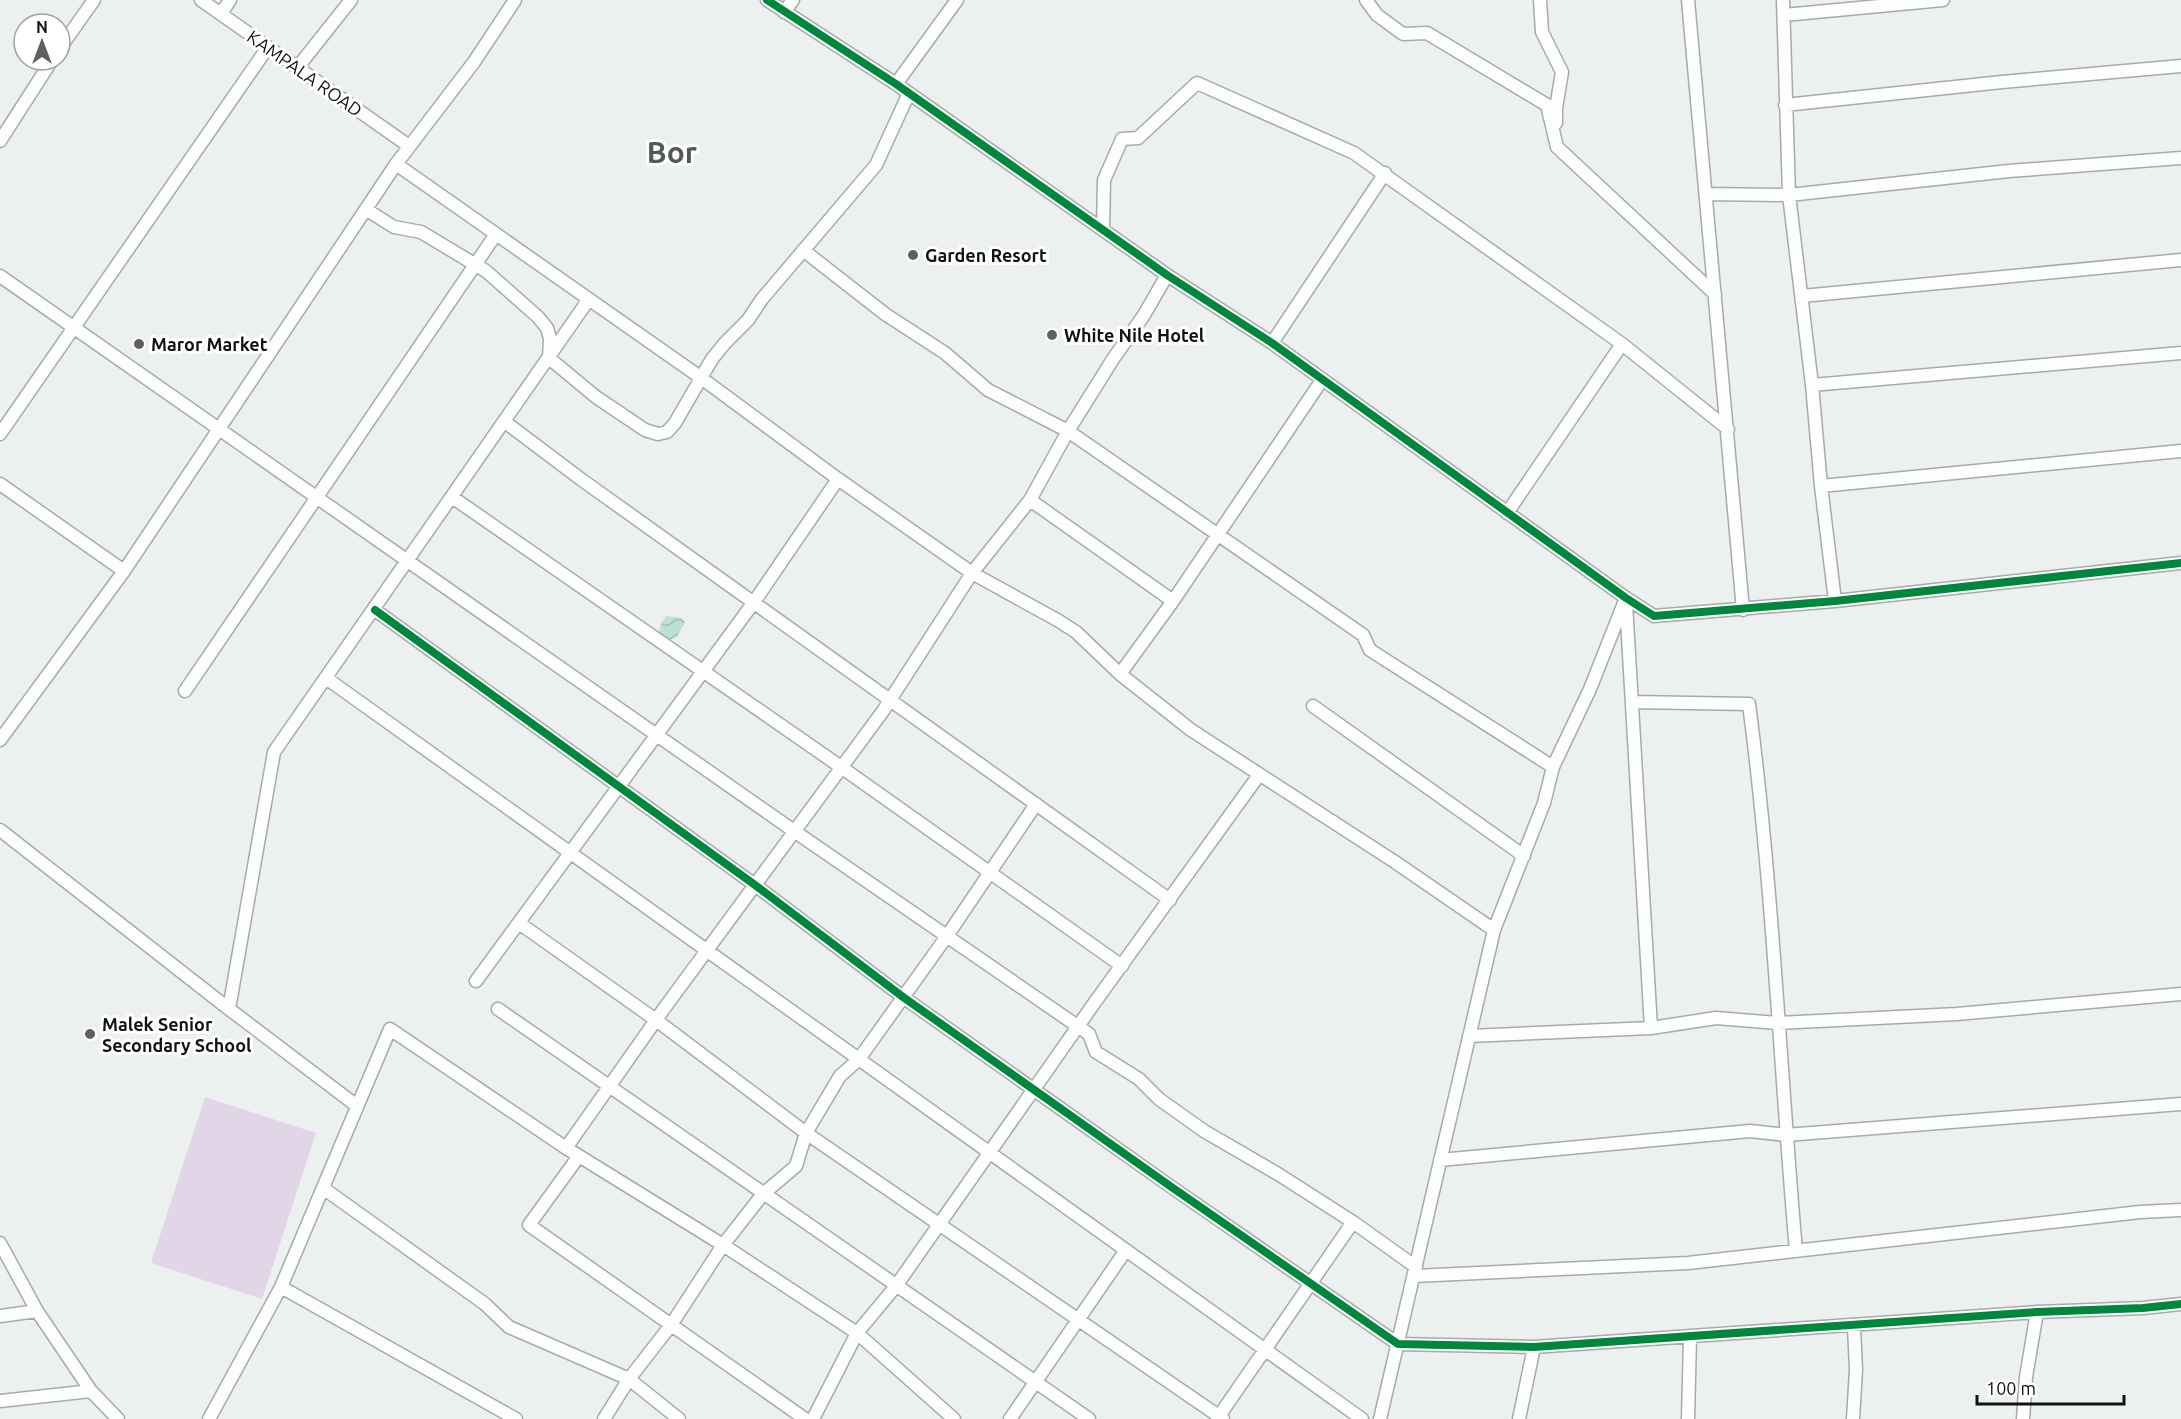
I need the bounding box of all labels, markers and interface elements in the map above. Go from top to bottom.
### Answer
north arrow [12,12,72,72]
text: N [36,18,48,36]
street label: KAMPALA ROAD [244,26,366,120]
district label: Bor [647,135,698,169]
place label: Garden Resort [925,245,1047,265]
marker: Garden Resort [906,248,920,262]
place label: White Nile Hotel [1064,325,1205,345]
marker: White Nile Hotel [1045,328,1059,342]
place label: Maror Market [151,334,268,354]
marker: Maror Market [132,337,146,351]
place label: Malek Senior Secondary School [102,1014,252,1055]
marker: Malek Senior Secondary School [83,1027,97,1041]
scale bar [1977,1368,2124,1406]
text: 100 m [1986,1378,2036,1398]

